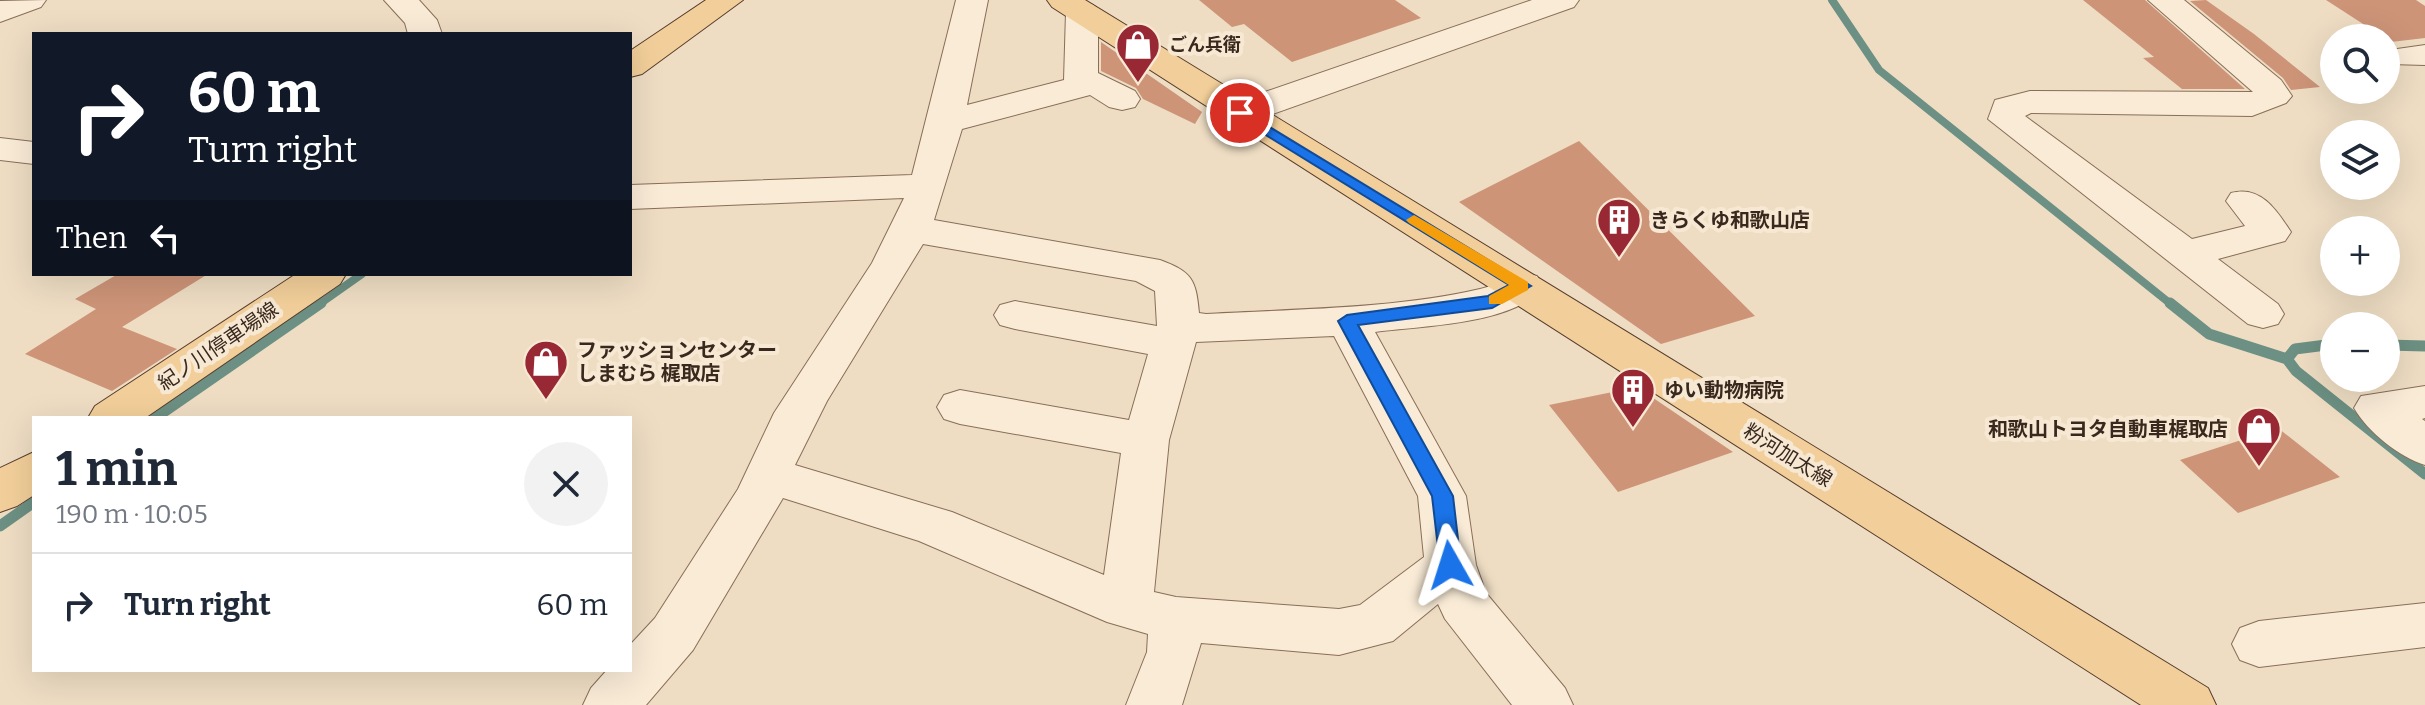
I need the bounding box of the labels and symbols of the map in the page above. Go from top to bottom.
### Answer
shop icon: ごん兵衛 [1114,21,1162,84]
place label: ごん兵衛 [1169,34,1241,56]
pin [1206,79,1274,147]
building icon: きらくゆ和歌山店 [1595,196,1643,259]
place label: きらくゆ和歌山店 [1650,208,1810,232]
street label: 紀ノ川停車場線 [153,297,283,395]
shop icon: ファッションセンター しまむら 梶取店 [522,338,570,401]
place label: ファッションセンター しまむら 梶取店 [577,338,777,385]
building icon: ゆい動物病院 [1609,366,1657,429]
place label: ゆい動物病院 [1664,378,1784,402]
shop icon: 和歌山トヨタ自動車梶取店 [2235,405,2283,468]
place label: 和歌山トヨタ自動車梶取店 [1988,417,2228,441]
street label: 粉河加太線 [1739,418,1837,492]
position arrow [1408,523,1492,607]

